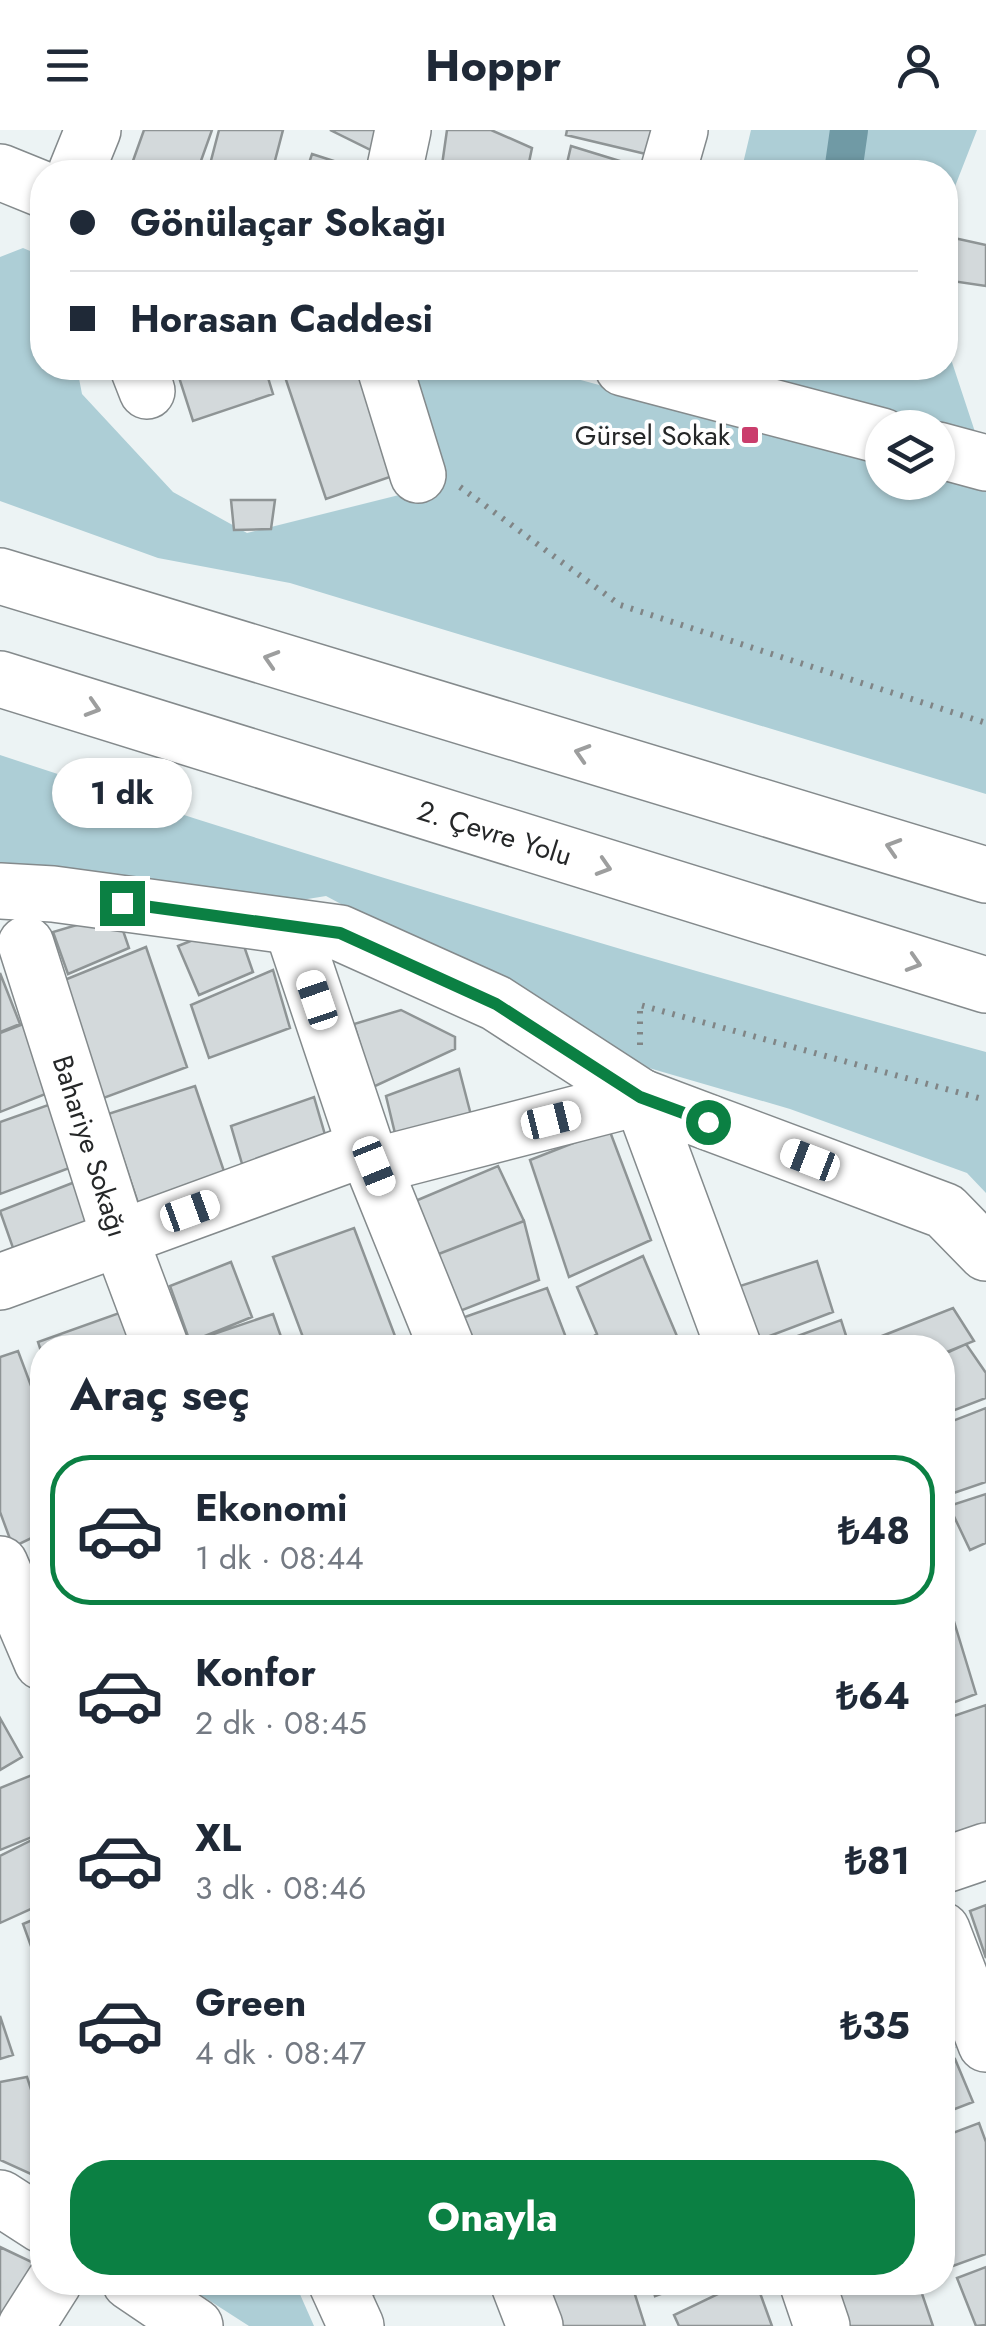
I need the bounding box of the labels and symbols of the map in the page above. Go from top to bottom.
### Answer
place label: Gürsel Sokak [575,415,731,456]
marker: Gürsel Sokak [739,424,761,446]
one-way arrow [263,650,280,671]
one-way arrow [84,696,101,717]
one-way arrow [574,744,591,765]
callout: 1 dk [52,758,192,828]
street label: 2. Çevre Yolu [412,790,577,876]
one-way arrow [885,838,902,859]
one-way arrow [595,855,612,876]
route end [100,881,145,926]
one-way arrow [905,951,922,972]
car [293,967,341,1033]
street label: Bahariye Sokağı [42,1050,138,1242]
car [518,1098,584,1142]
route start [686,1100,731,1145]
car [349,1133,399,1199]
car [777,1135,843,1185]
car [157,1187,223,1235]

